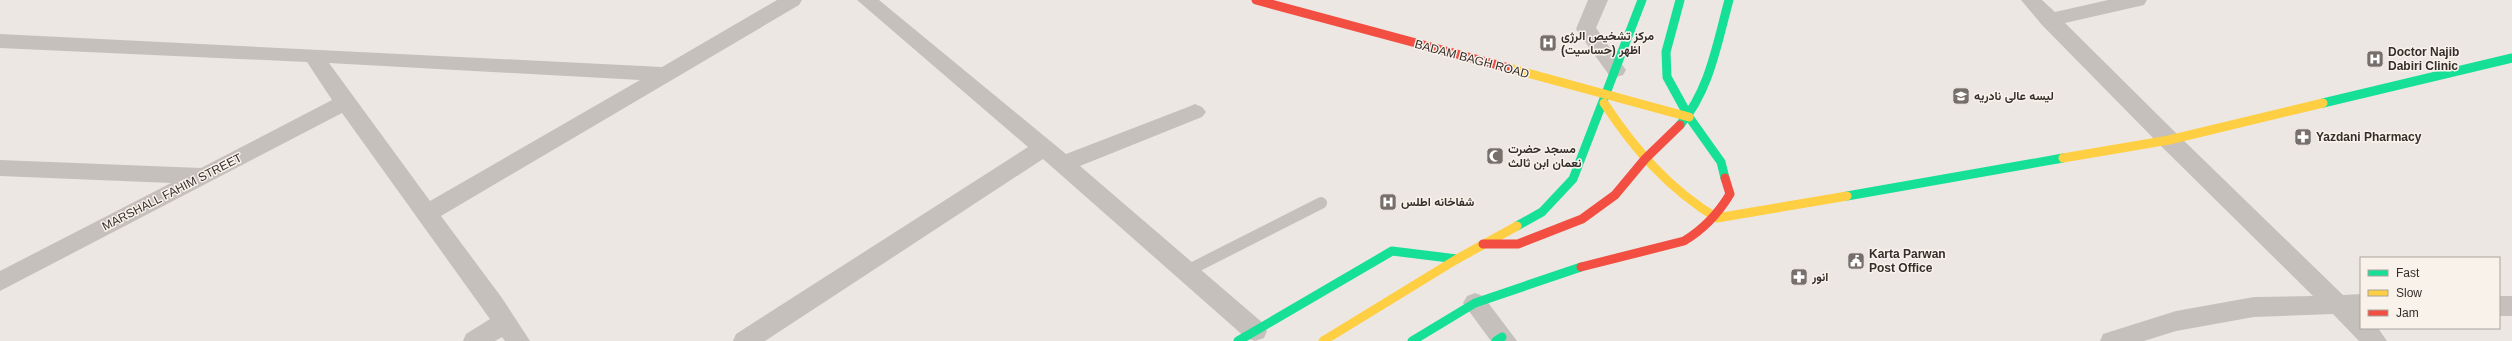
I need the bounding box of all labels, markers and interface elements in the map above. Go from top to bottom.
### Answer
place label: مرکز تشخیص الرژی (حساسیت) اظهر [1561,29,1655,58]
hospital icon: مرکز تشخیص الرژی (حساسیت) اظهر [1538,33,1558,53]
street label: BADAM BAGH ROAD [1413,37,1531,81]
place label: Doctor Najib Dabiri Clinic [2388,45,2459,73]
hospital icon: Doctor Najib Dabiri Clinic [2365,49,2385,69]
school or university icon: لیسه عالی نادریه [1951,86,1971,106]
place label: لیسه عالی نادریه [1974,89,2054,104]
pharmacy icon: Yazdani Pharmacy [2293,127,2313,147]
place label: Yazdani Pharmacy [2316,130,2422,144]
place label: مسجد حضرت نعمان ابن ثالث [1508,142,1582,170]
mosque icon: مسجد حضرت نعمان ابن ثالث [1485,146,1505,166]
street label: MARSHALL FAHIM STREET [100,150,245,233]
hospital icon: شفاخانه اطلس [1378,192,1398,212]
place label: شفاخانه اطلس [1401,195,1475,209]
place label: Karta Parwan Post Office [1869,247,1946,275]
public building icon: Karta Parwan Post Office [1846,251,1866,271]
legend [2360,257,2500,329]
text: Fast [2396,266,2420,280]
pharmacy icon: انور [1789,267,1809,287]
place label: انور [1811,270,1828,285]
text: Slow [2396,286,2422,300]
text: Jam [2396,306,2419,320]

